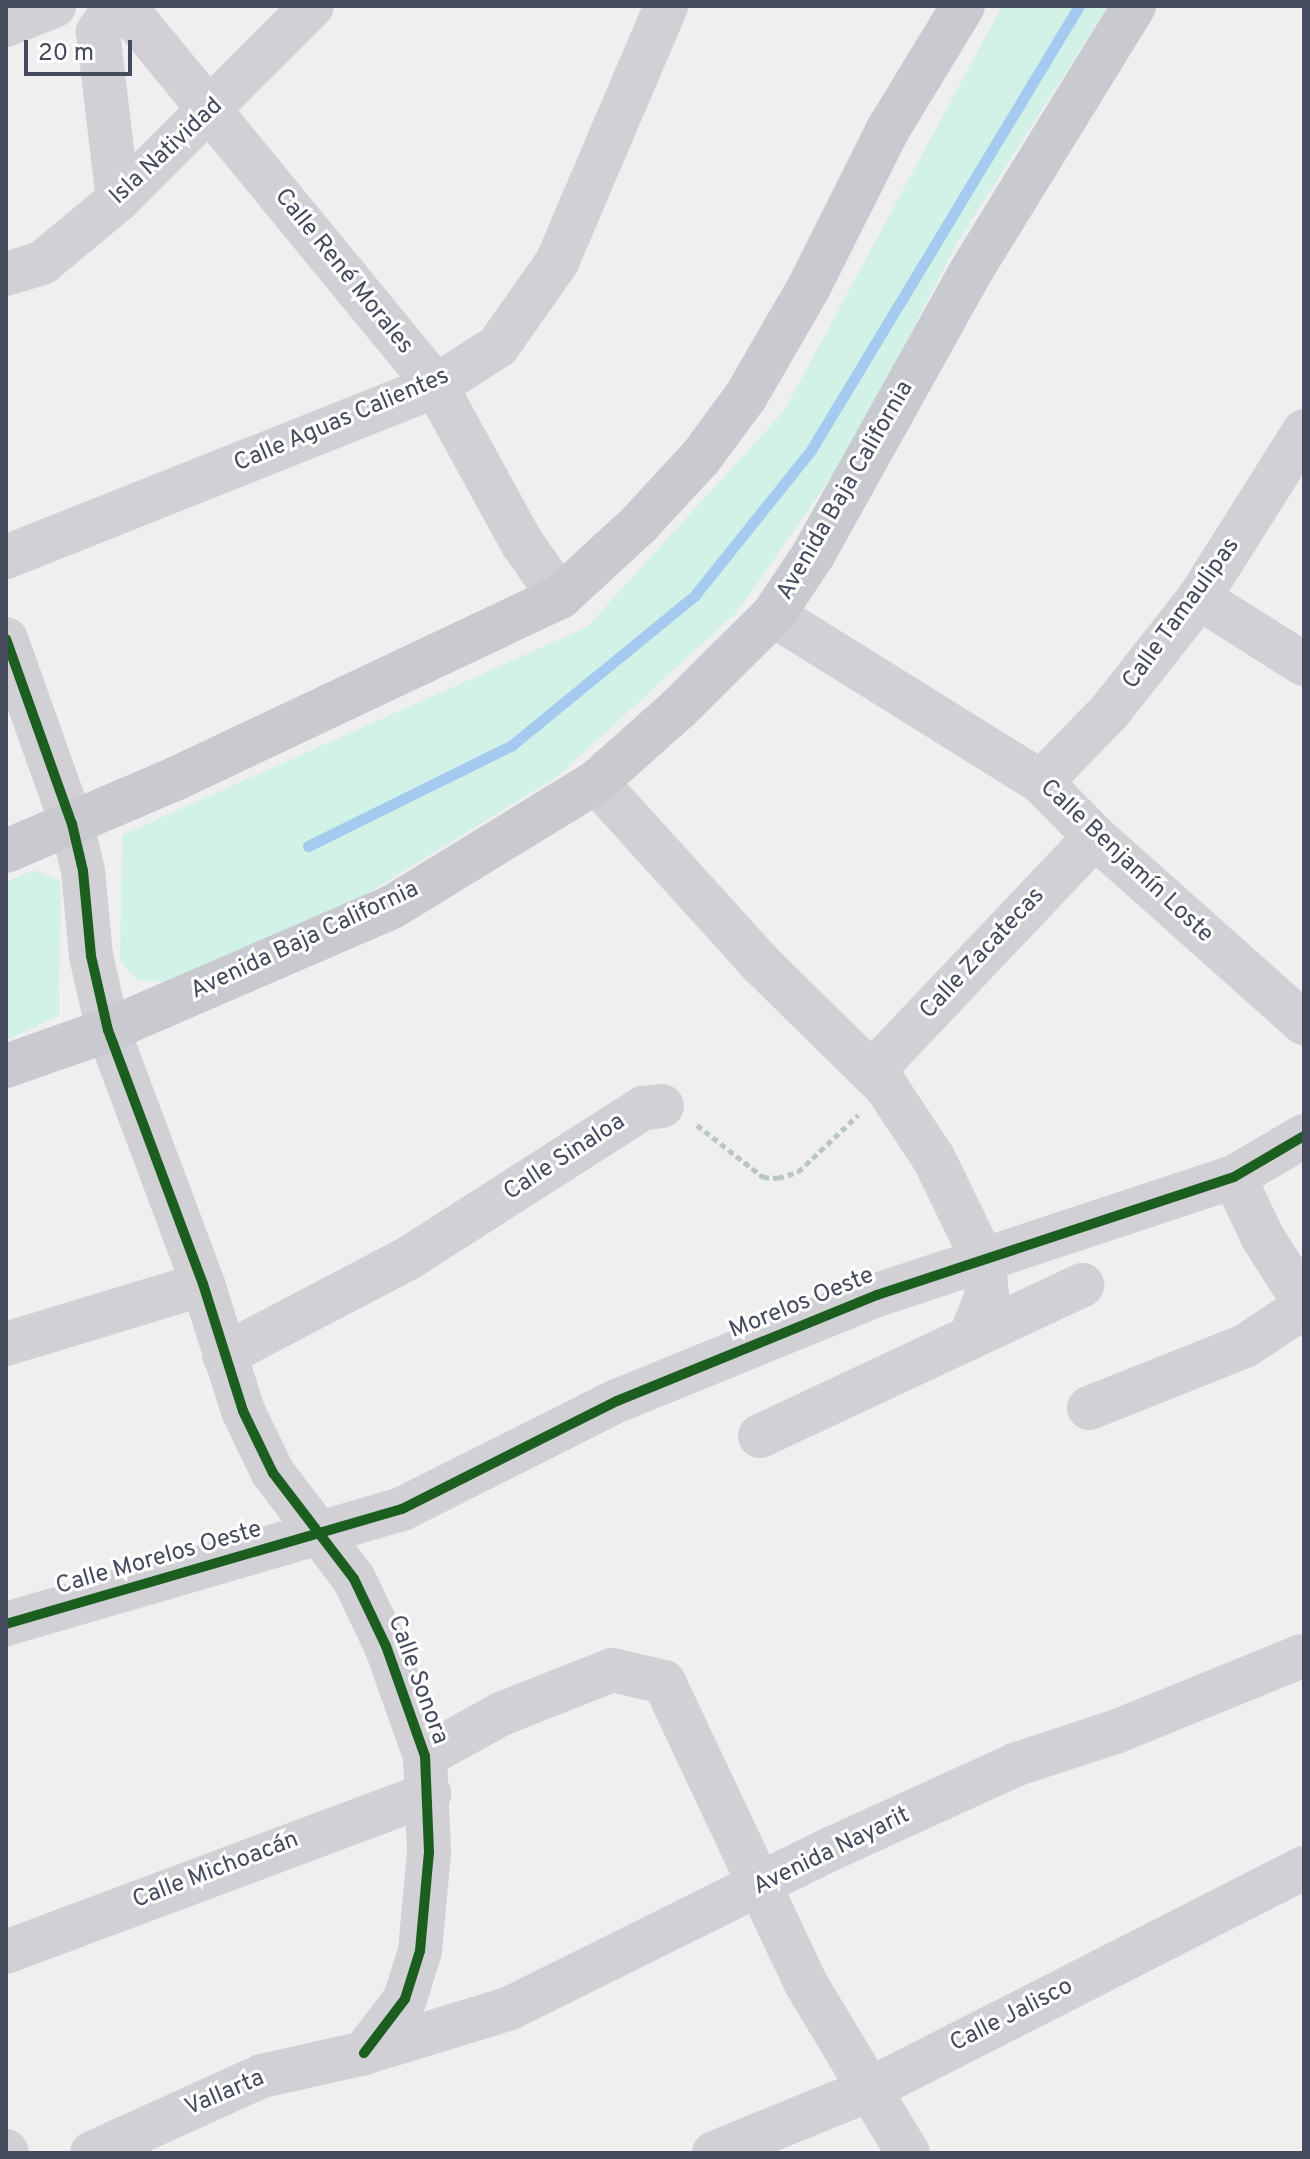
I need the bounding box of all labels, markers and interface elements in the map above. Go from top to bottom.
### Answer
scale bar [28,24,136,74]
text: 20 m [38,39,94,69]
street label: Isla Natividad [105,92,229,212]
street label: Calle René Morales [267,183,419,361]
street label: Calle Aguas Calientes [230,362,454,480]
street label: Avenida Baja California [772,376,920,606]
street label: Calle Tamaulipas [1117,532,1247,696]
street label: Calle Benjamín Loste [1033,774,1219,950]
street label: Avenida Baja California [186,876,424,1006]
street label: Calle Zacatecas [915,882,1051,1026]
street label: Calle Sinaloa [499,1108,631,1208]
street label: Morelos Oeste [726,1262,878,1346]
street label: Calle Morelos Oeste [53,1516,265,1602]
street label: Calle Sonora [380,1612,454,1748]
street label: Avenida Nayarit [749,1802,915,1902]
street label: Calle Michoacán [129,1826,303,1916]
street label: Calle Jalisco [946,1973,1078,2059]
street label: Vallarta [181,2064,269,2124]

